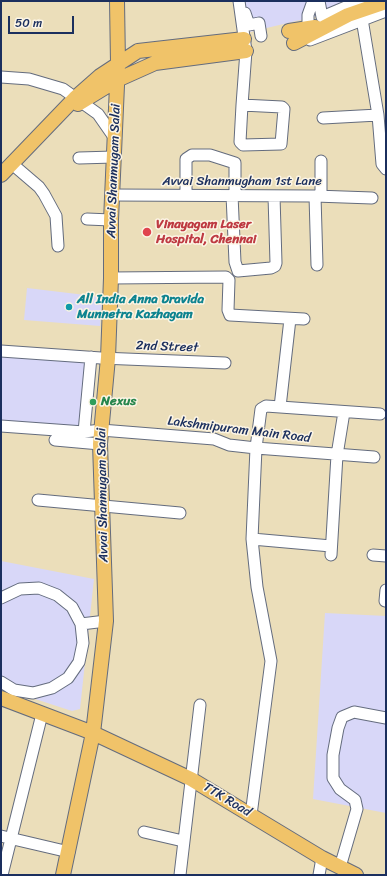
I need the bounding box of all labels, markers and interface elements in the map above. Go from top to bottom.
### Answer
scale bar [10,8,76,34]
text: 50 m [15,12,42,34]
street label: Avvai Shanmugam Salai [104,104,124,238]
street label: Avvai Shanmugham 1st Lane [162,174,322,190]
place label: Vinayagam Laser Hospital, Chennai [156,217,256,248]
marker: Vinayagam Laser Hospital, Chennai [141,226,153,238]
place label: All India Anna Dravida Munnetra Kazhagam [77,292,204,323]
marker: All India Anna Dravida Munnetra Kazhagam [64,302,74,312]
street label: 2nd Street [135,338,199,356]
place label: Nexus [101,394,136,410]
marker: Nexus [88,397,98,407]
street label: Lakshmipuram Main Road [167,413,311,447]
street label: Avvai Shanmugam Salai [94,428,112,562]
street label: TTK Road [200,780,254,820]

